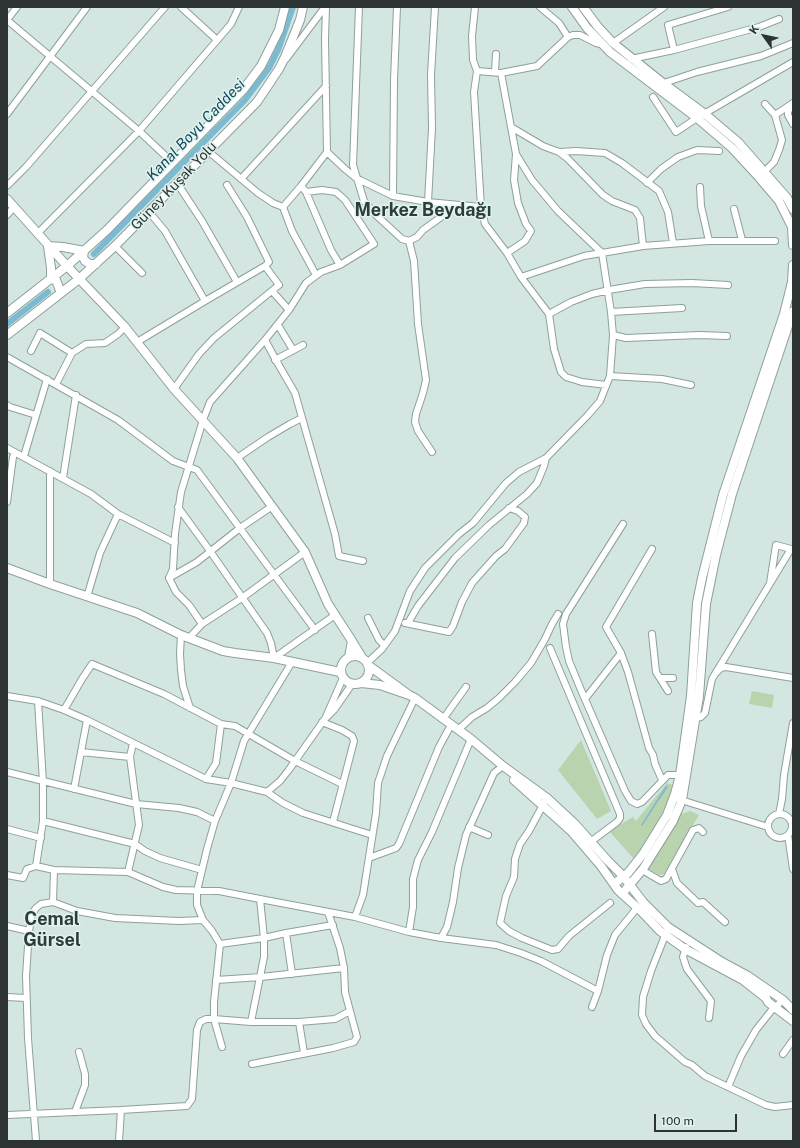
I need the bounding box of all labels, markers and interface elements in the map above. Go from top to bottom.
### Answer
north arrow [744,16,784,56]
text: K [747,23,761,36]
water label: Kanal Boyu Caddesi [143,76,249,184]
street label: Güney Kuşak Yolu [128,138,220,234]
district label: Merkez Beydağı [355,199,491,221]
district label: Cemal Gürsel [23,908,81,950]
scale bar [656,1106,739,1132]
text: 100 m [661,1114,694,1128]

